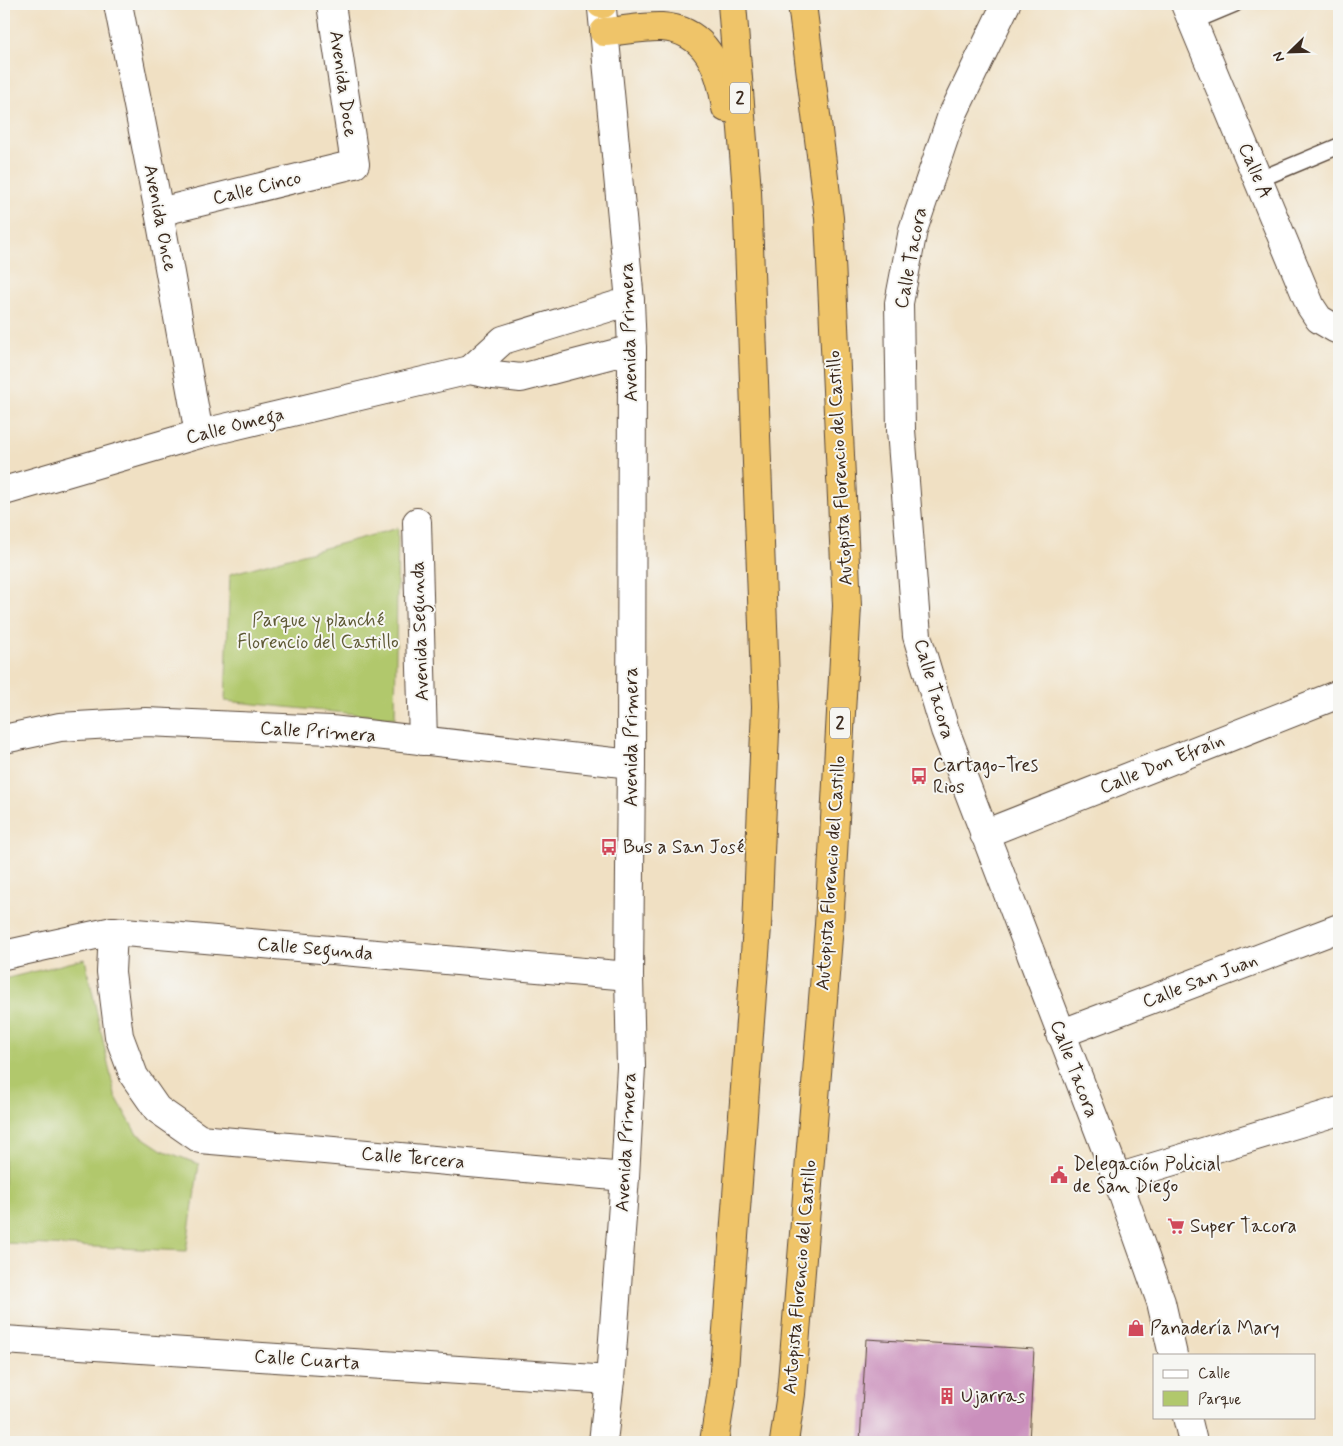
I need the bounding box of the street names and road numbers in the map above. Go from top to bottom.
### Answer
street label: Avenida Doce [323,29,363,139]
road number: 2 [730,82,750,114]
street label: Calle A [1232,139,1278,203]
street label: Avenida Once [137,162,183,274]
street label: Calle Cinco [210,165,304,211]
street label: Calle Tacora [889,205,933,311]
street label: Avenida Primera [614,262,644,402]
street label: Autopista Florencio del Castillo [821,350,859,586]
street label: Calle Omega [183,402,287,453]
street label: Avenida Segunda [405,560,438,702]
street label: Calle Tacora [908,636,960,742]
street label: Avenida Primera [619,667,644,807]
road number: 2 [830,708,850,738]
street label: Calle Primera [259,715,377,749]
street label: Calle Don Efraín [1096,728,1228,800]
street label: Autopista Florencio del Castillo [810,755,852,991]
street label: Calle Segunda [256,931,374,970]
street label: Calle San Juan [1139,948,1261,1014]
street label: Calle Tacora [1044,1017,1104,1121]
street label: Avenida Primera [610,1071,642,1213]
street label: Calle Tercera [360,1141,466,1175]
street label: Autopista Florencio del Castillo [777,1159,823,1395]
street label: Calle Cuarta [253,1344,361,1376]

